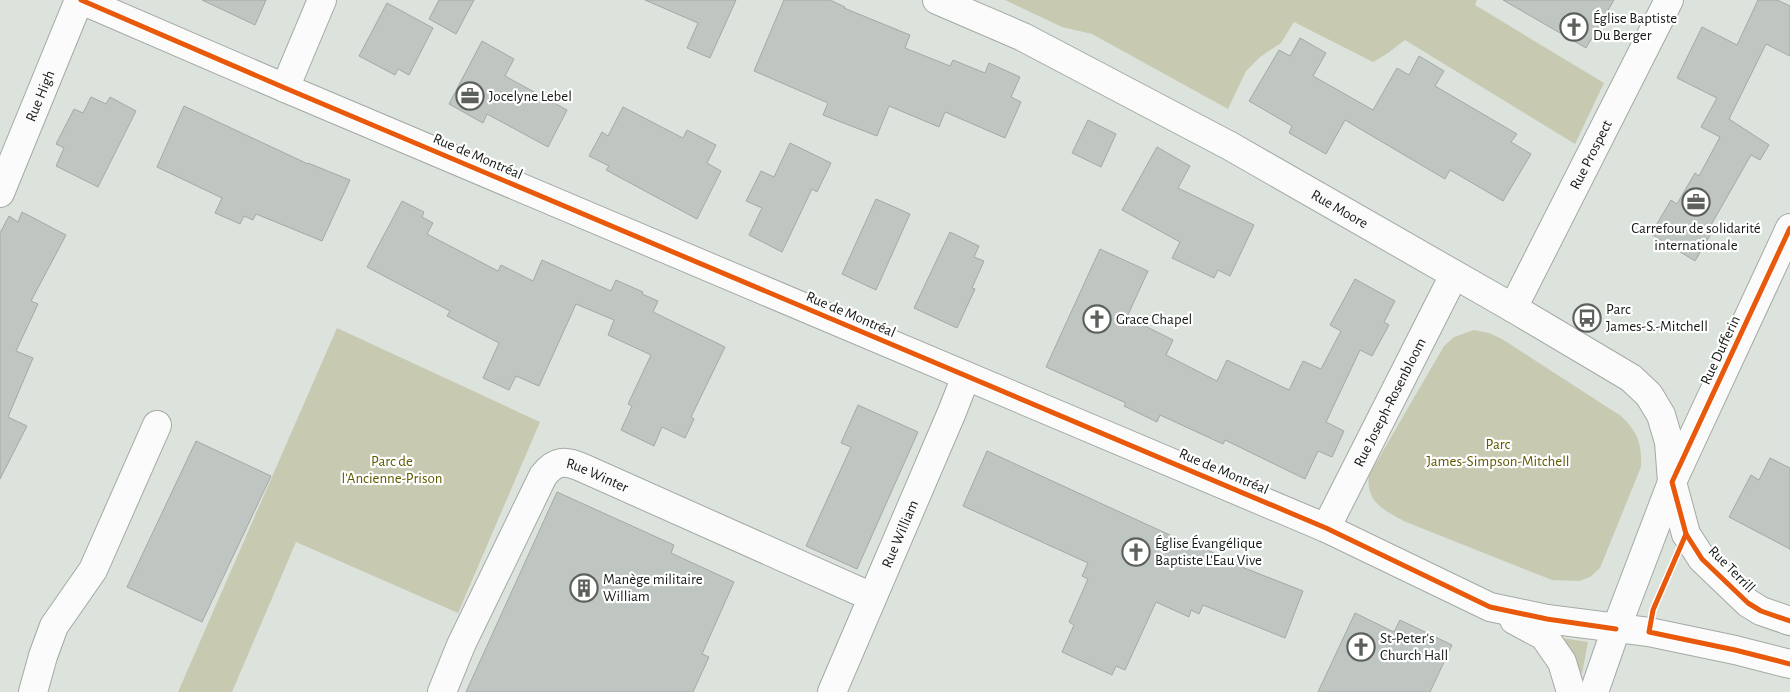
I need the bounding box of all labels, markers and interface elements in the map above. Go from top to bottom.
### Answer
place label: Église Baptiste Du Berger [1593,9,1677,43]
church icon: Église Baptiste Du Berger [1559,12,1589,42]
street label: Rue High [23,68,57,124]
office icon: Jocelyne Lebel [455,81,485,111]
place label: Jocelyne Lebel [489,89,572,104]
street label: Rue Prospect [1567,117,1615,192]
street label: Rue de Montréal [431,131,525,182]
street label: Rue Moore [1308,187,1371,231]
office icon: Carrefour de solidarité internationale [1681,187,1711,217]
place label: Carrefour de solidarité internationale [1631,221,1761,253]
street label: Rue de Montréal [804,289,898,340]
place label: Parc James-S.-Mitchell [1606,302,1708,334]
bus stop icon: Parc James-S.-Mitchell [1572,303,1602,333]
church icon: Grace Chapel [1082,304,1112,334]
place label: Grace Chapel [1116,312,1192,327]
street label: Rue Dufferin [1698,313,1743,387]
street label: Rue Joseph-Rosenbloom [1351,336,1429,469]
park label: Parc James-Simpson-Mitchell [1426,437,1570,469]
street label: Rue de Montréal [1177,446,1271,497]
park label: Parc de l'Ancienne-Prison [342,454,442,486]
street label: Rue Winter [565,456,631,495]
street label: Rue William [879,498,921,570]
place label: Église Évangélique Baptiste L'Eau Vive [1155,534,1262,568]
church icon: Église Évangélique Baptiste L'Eau Vive [1121,537,1151,567]
street label: Rue Terrill [1705,543,1758,596]
place label: Manège militaire William [603,572,703,604]
building icon: Manège militaire William [569,573,599,603]
place label: St-Peter's Church Hall [1380,631,1448,663]
church icon: St-Peter's Church Hall [1346,632,1376,662]

